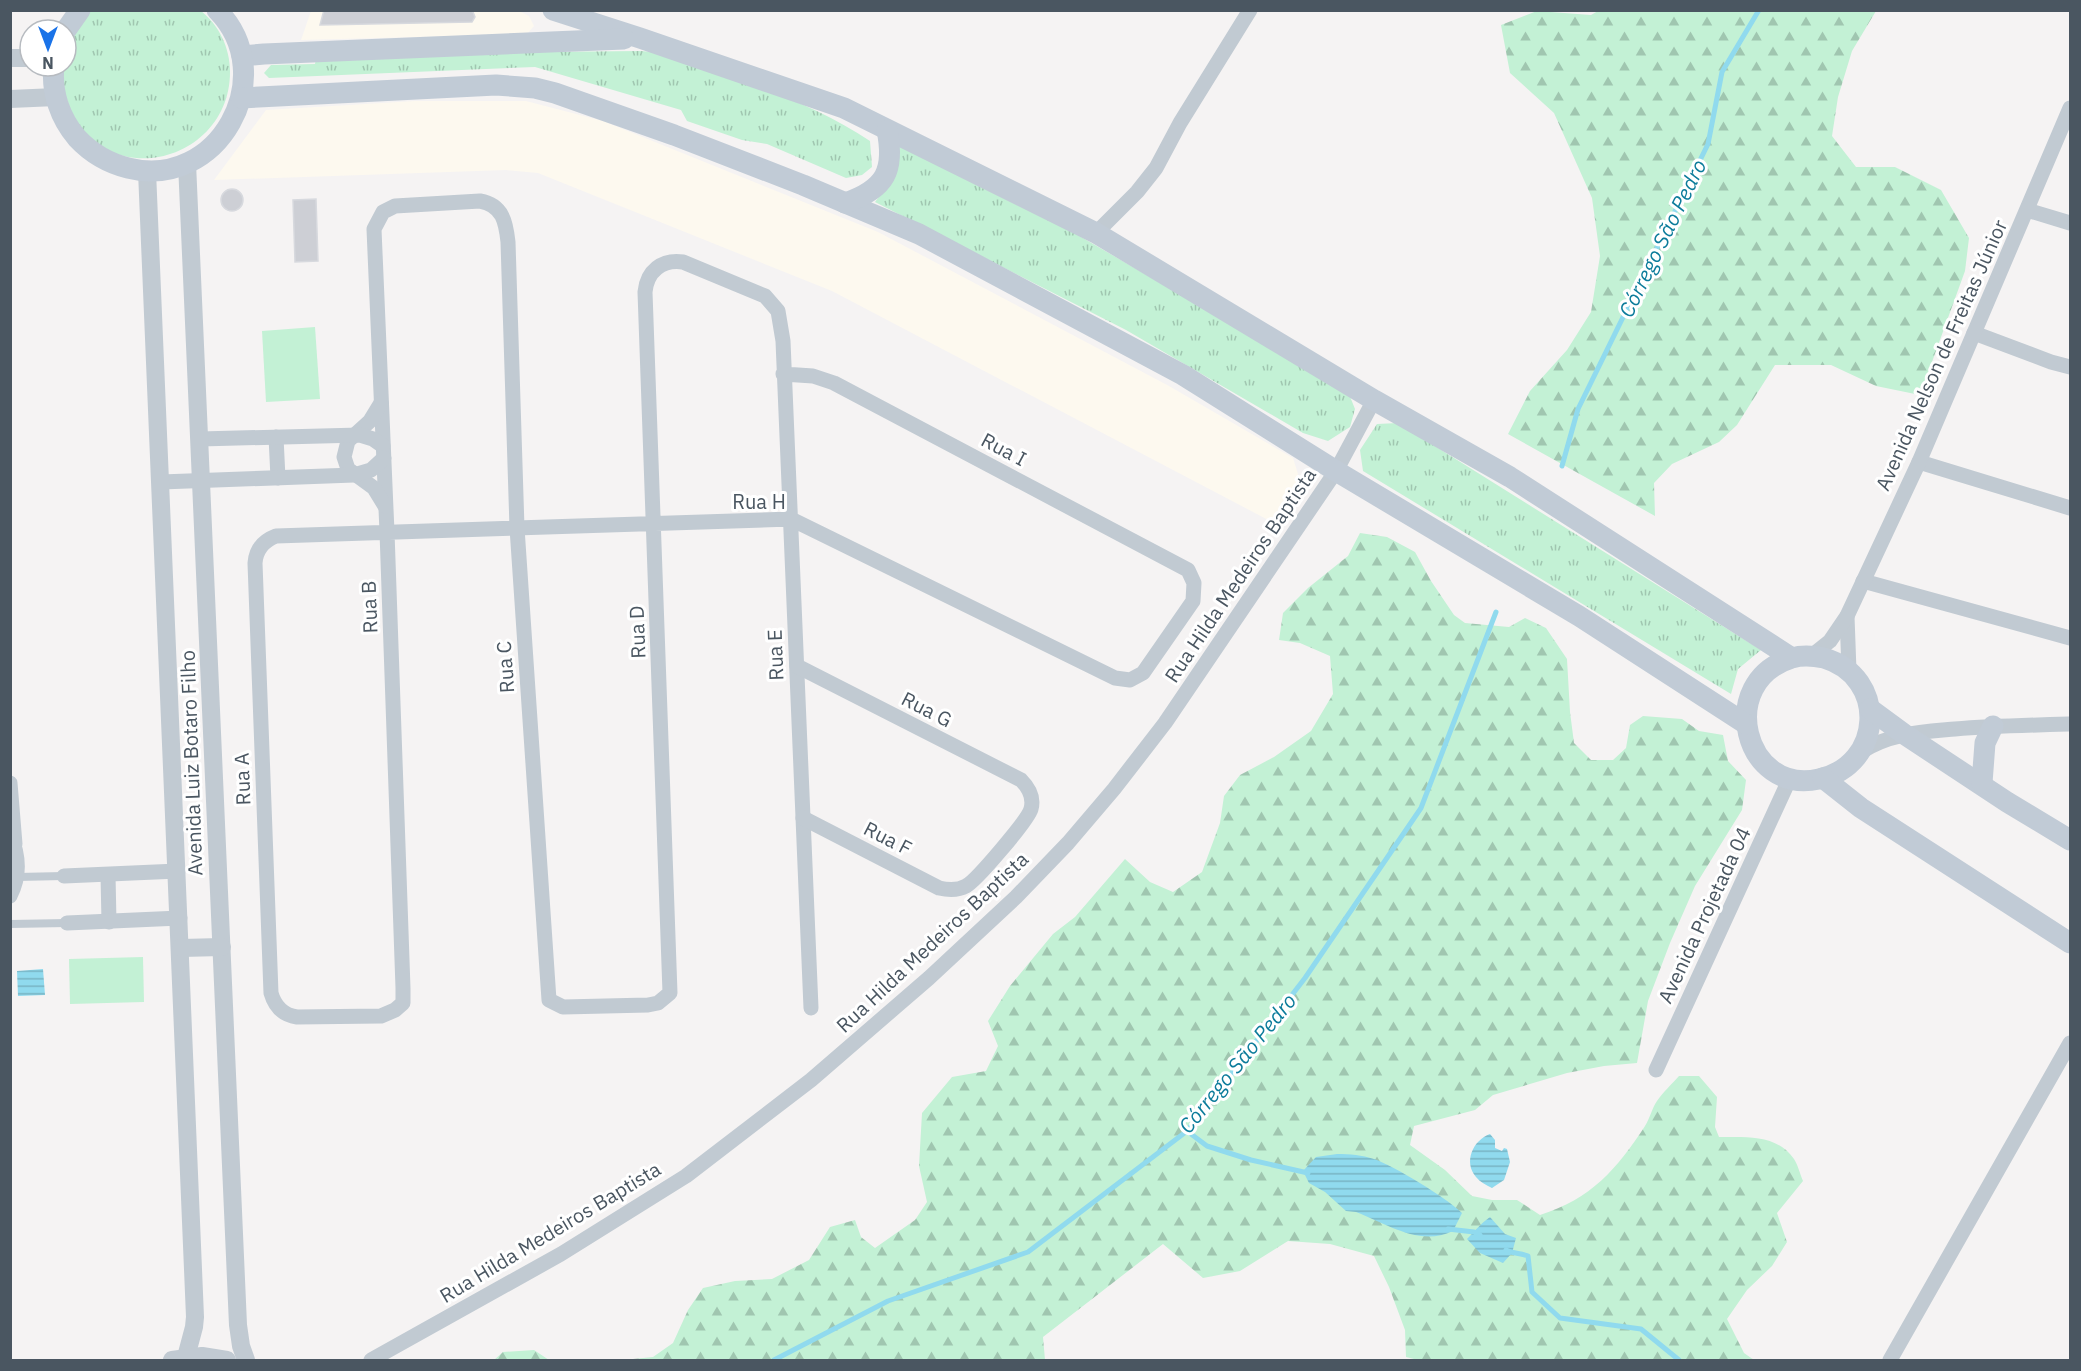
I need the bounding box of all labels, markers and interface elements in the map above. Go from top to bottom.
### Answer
north arrow [18,18,78,78]
text: N [42,53,54,73]
water label: Córrego São Pedro [1612,154,1712,322]
street label: Avenida Nelson de Freitas Júnior [1869,215,2013,495]
street label: Rua I [977,426,1031,472]
street label: Rua Hilda Medeiros Baptista [1158,462,1322,688]
street label: Rua H [732,488,786,515]
street label: Rua B [355,580,383,634]
street label: Rua D [623,605,651,659]
street label: Rua E [761,629,789,681]
street label: Rua C [490,640,520,694]
street label: Avenida Luiz Botaro Filho [174,650,208,876]
street label: Rua G [897,685,957,733]
street label: Rua A [228,752,256,806]
street label: Rua F [859,814,917,862]
street label: Avenida Projetada 04 [1651,823,1757,1007]
street label: Rua Hilda Medeiros Baptista [830,846,1034,1038]
water label: Córrego São Pedro [1172,987,1302,1139]
street label: Rua Hilda Medeiros Baptista [434,1155,666,1309]

